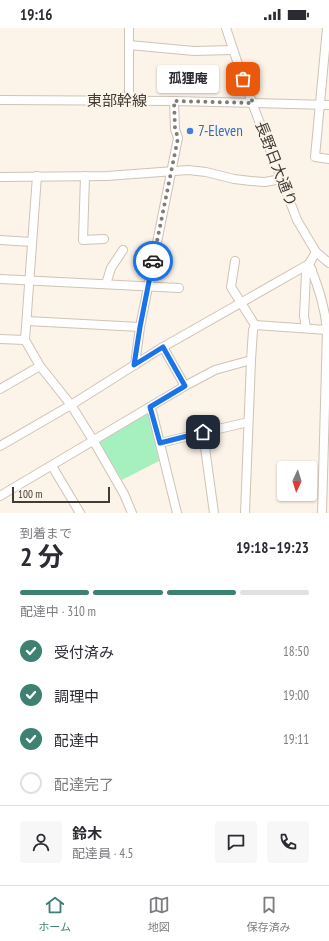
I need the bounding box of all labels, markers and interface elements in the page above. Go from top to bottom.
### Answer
text: 19:16 [20,5,52,24]
pin [226,62,260,96]
callout: 孤狸庵 [157,65,219,93]
icon: bag [232,68,254,90]
text: 孤狸庵 [168,70,208,87]
street label: 東部幹線 [87,91,147,110]
street label: 長野日大通り [251,118,301,209]
place label: 7-Eleven [198,121,243,140]
marker: 7-Eleven [185,126,195,136]
courier [133,241,173,281]
icon: car [142,250,164,272]
pin [186,415,220,449]
icon: home [192,421,214,443]
north arrow [277,461,317,501]
map controls [277,461,317,501]
scale bar [12,485,110,504]
text: 100 m [18,487,42,501]
text: 到着まで [20,525,72,542]
text: 19:18–19:23 [236,538,309,557]
text: 2 分 [20,540,64,573]
text: 配達中 · 310 m [20,603,96,620]
icon: check [20,640,42,662]
text: 受付済み [54,643,114,662]
text: 18:50 [283,643,309,660]
icon: check [20,684,42,706]
text: 調理中 [54,687,99,706]
text: 19:00 [283,687,309,704]
icon: check [20,728,42,750]
text: 配達中 [54,731,99,750]
text: 19:11 [283,731,309,748]
text: 配達完了 [54,775,114,794]
button: person [20,821,62,863]
button: chat [215,821,257,863]
button: phone [267,821,309,863]
text: 鈴木 [72,824,102,843]
text: 配達員 · 4.5 [72,845,133,862]
tab: ホーム [38,894,71,934]
tab: 地図 [148,894,170,934]
tab: 保存済み [247,894,291,934]

